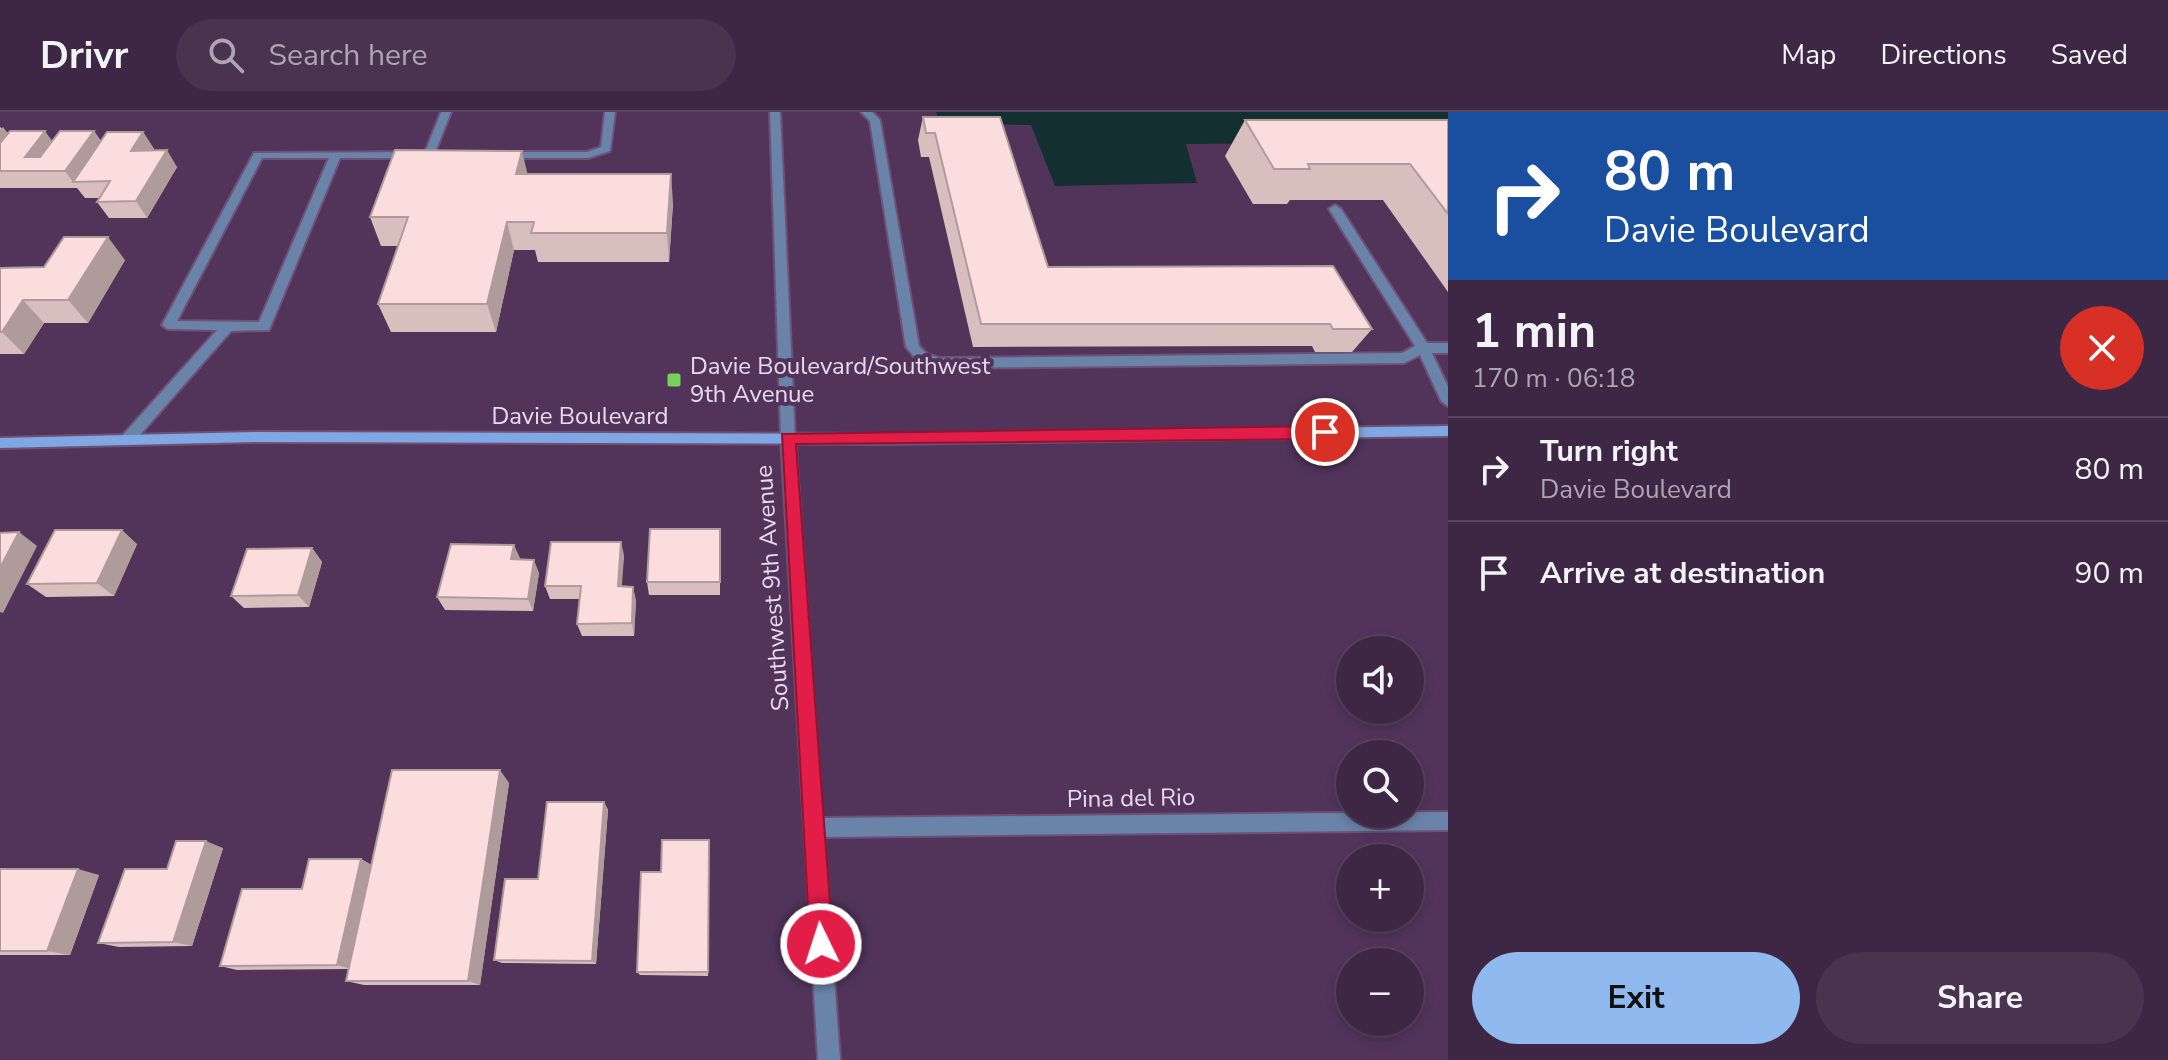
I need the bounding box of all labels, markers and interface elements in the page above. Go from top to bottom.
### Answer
search box [176,19,736,91]
text: Drivr [40,30,128,81]
icon: search [204,33,248,77]
text: Search here [268,35,427,76]
text: Map [1781,36,1836,74]
text: Directions [1880,36,2007,74]
text: Saved [2051,36,2128,74]
text: 80 m [1604,133,1735,210]
icon: right [1472,144,1576,248]
text: Davie Boulevard [1604,206,1870,255]
text: 1 min [1472,298,1596,364]
button: close [2060,306,2144,390]
place label: Davie Boulevard/Southwest 9th Avenue [690,350,991,410]
text: 170 m · 06:18 [1472,361,1635,396]
marker: Davie Boulevard/Southwest 9th Avenue [665,371,683,389]
pin [1291,398,1359,466]
street label: Davie Boulevard [491,400,669,432]
icon: arrive [1303,410,1347,454]
text: Turn right [1540,431,1678,472]
icon: right [1472,447,1516,491]
text: 80 m [2075,449,2144,490]
street label: Southwest 9th Avenue [747,464,797,712]
text: Davie Boulevard [1540,472,1732,507]
icon: arrive [1472,551,1516,595]
text: Arrive at destination [1540,553,1825,594]
text: 90 m [2075,553,2144,594]
map controls [1336,636,1424,1036]
button: sound [1336,636,1424,724]
button: search [1336,740,1424,828]
street label: Pina del Rio [1067,781,1195,815]
button: + [1336,844,1424,932]
position arrow [779,902,863,986]
button: − [1336,948,1424,1036]
button: Exit [1472,952,1800,1044]
button: Share [1816,952,2144,1044]

